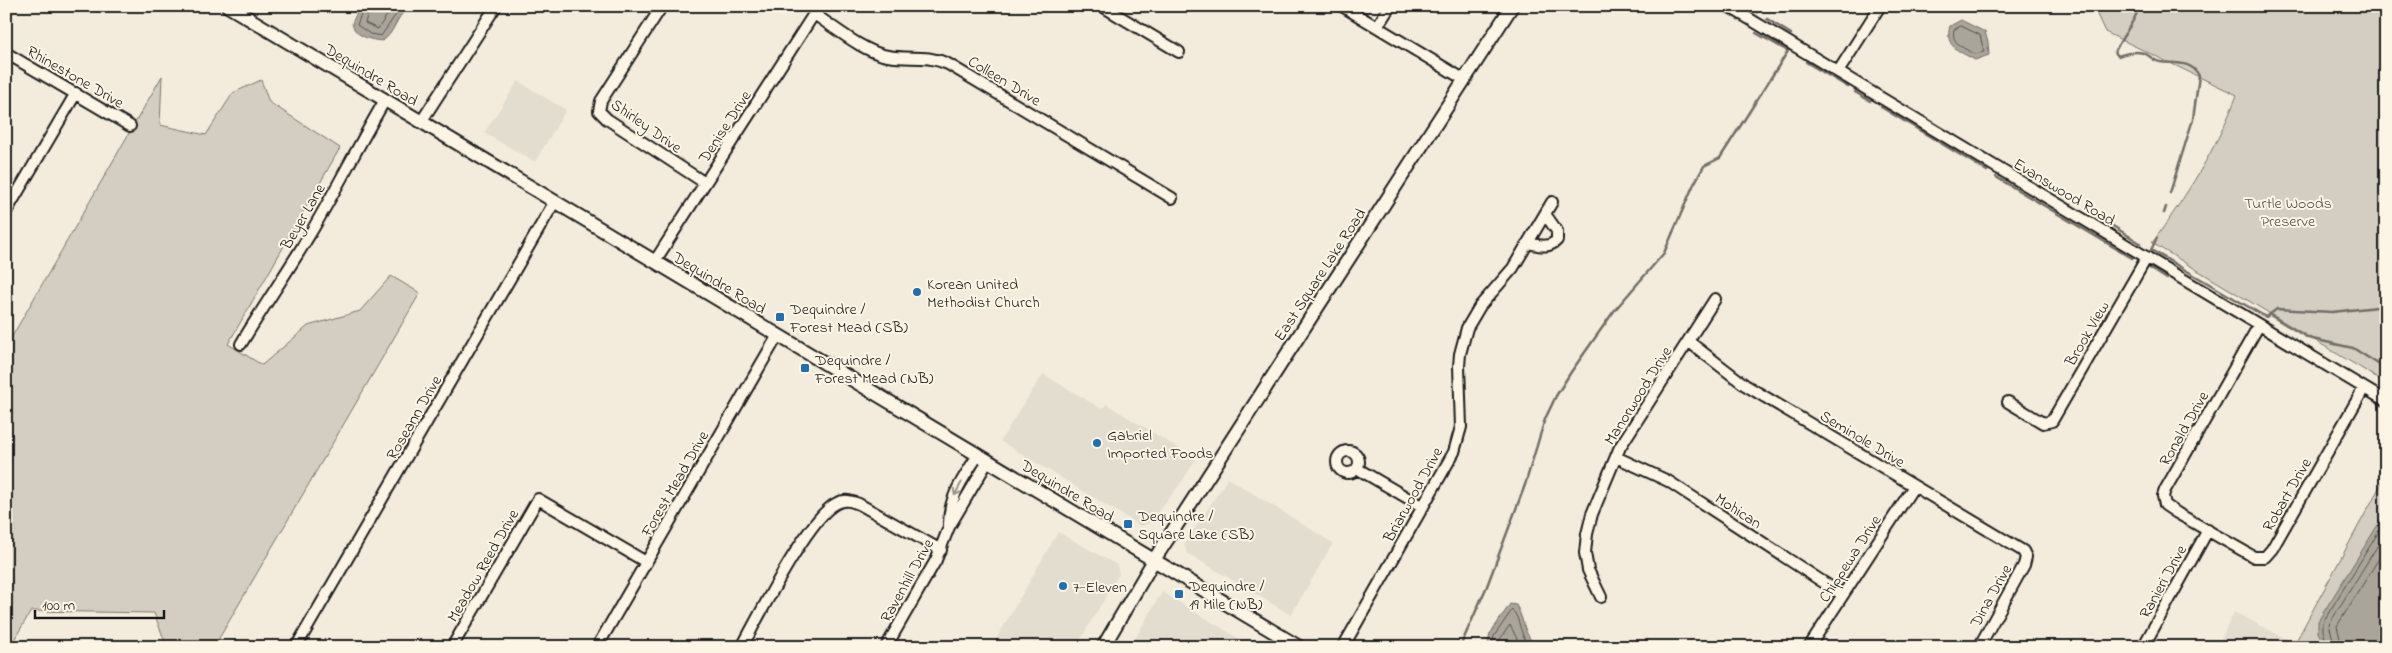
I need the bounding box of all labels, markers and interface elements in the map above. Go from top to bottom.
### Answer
street label: Dequindre Road [319,38,422,113]
street label: Rhinestone Drive [22,40,129,116]
street label: Colleen Drive [963,50,1046,113]
street label: Denise Drive [693,85,759,169]
street label: Shirley Drive [605,93,687,160]
street label: Evanswood Road [2008,153,2120,233]
street label: Beyer Lane [275,179,333,255]
park label: Turtle Woods Preserve [2244,192,2332,234]
street label: East Square Lake Road [1269,204,1373,346]
street label: Dequindre Road [667,246,770,321]
place label: Korean United Methodist Church [927,273,1040,315]
marker: Korean United Methodist Church [911,286,923,298]
street label: Brook View [2059,297,2116,372]
place label: Dequindre / Forest Mead (SB) [789,298,908,340]
marker: Dequindre / Forest Mead (SB) [774,311,786,323]
street label: Manorwood Drive [1599,341,1679,450]
place label: Dequindre / Forest Mead (NB) [814,349,934,391]
marker: Dequindre / Forest Mead (NB) [799,362,811,374]
street label: Roseann Drive [381,370,449,465]
street label: Ronald Drive [2154,386,2216,471]
street label: Seminole Drive [1815,405,1910,475]
place label: Gabriel Imported Foods [1107,424,1213,466]
street label: Forest Mead Drive [635,426,716,542]
marker: Gabriel Imported Foods [1091,437,1103,449]
street label: Briarwood Drive [1377,442,1450,548]
street label: Robart Drive [2257,453,2319,536]
street label: Dequindre Road [1015,454,1118,529]
one-way arrow [953,482,963,497]
street label: Mohican [1710,488,1766,536]
street label: Meadow Reed Drive [442,504,526,627]
place label: Dequindre / Square Lake (SB) [1137,505,1254,547]
street label: Chippewa Drive [1813,510,1889,608]
marker: Dequindre / Square Lake (SB) [1122,518,1134,530]
street label: Ravenhill Drive [875,534,941,627]
street label: Ranieri Drive [2134,540,2194,623]
street label: Dina Drive [1964,559,2019,633]
place label: Dequindre / 19 Mile (NB) [1188,575,1265,617]
place label: 7-Eleven [1073,576,1127,600]
marker: 7-Eleven [1057,580,1069,592]
scale bar [35,588,164,620]
marker: Dequindre / 19 Mile (NB) [1173,588,1185,600]
text: 100 m [42,595,75,617]

